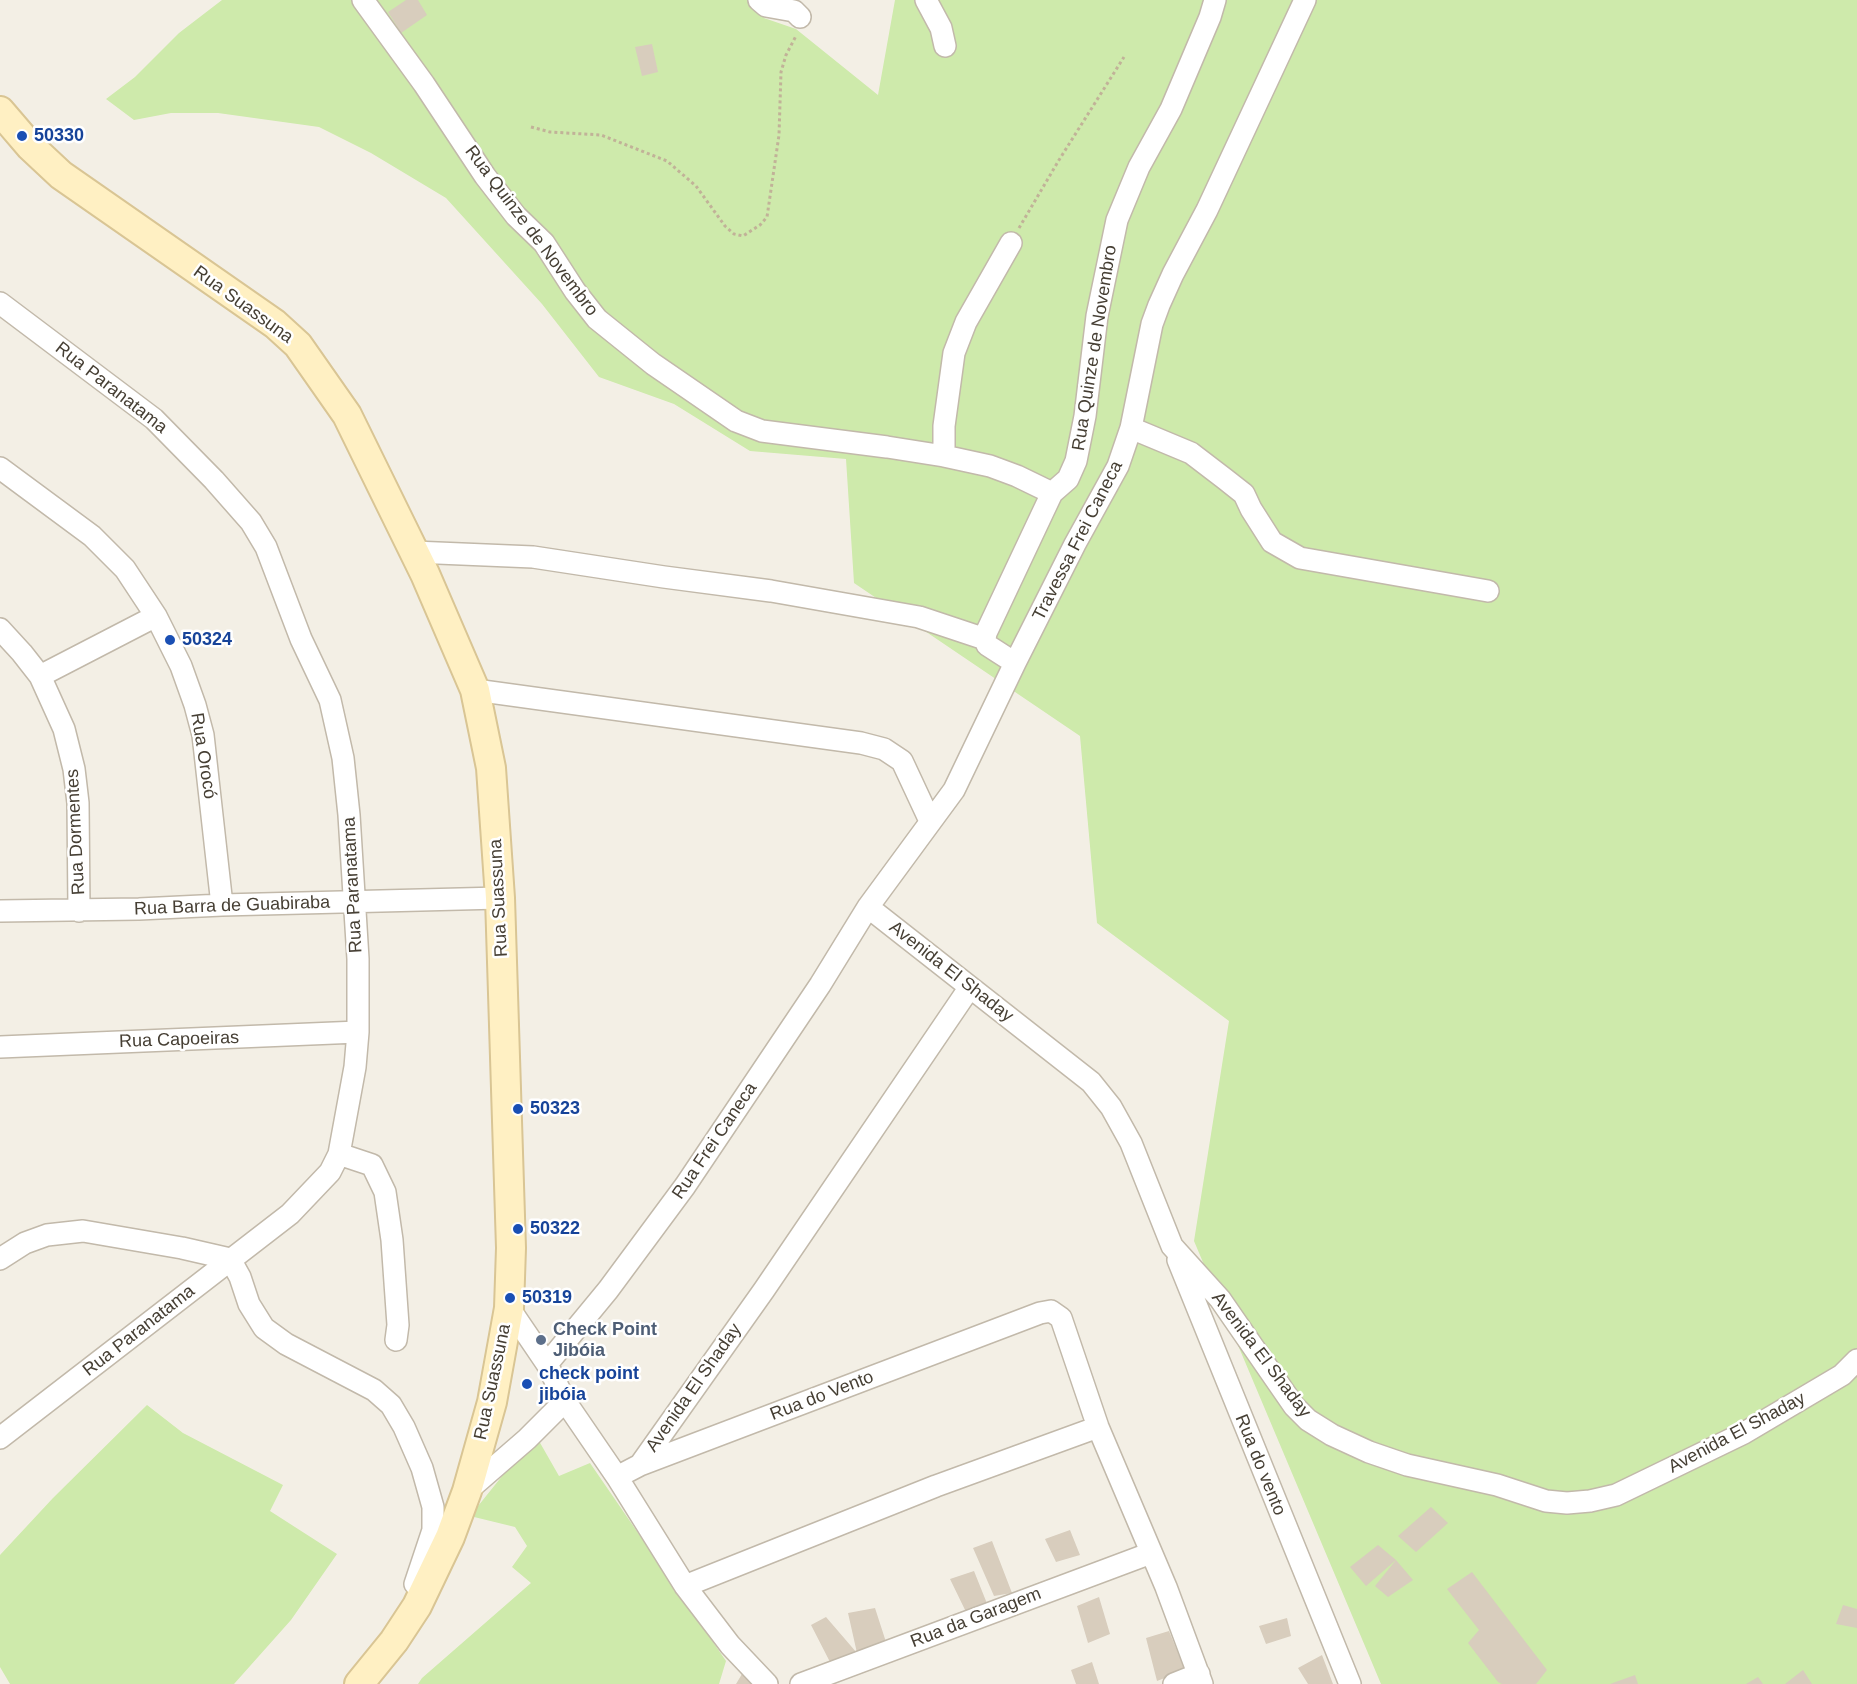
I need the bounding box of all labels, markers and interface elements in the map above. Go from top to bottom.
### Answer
place label: 50330 [34,125,84,147]
marker: 50330 [15,129,29,143]
street label: Rua Quinze de Novembro [460,141,602,321]
street label: Rua Quinze de Novembro [1068,244,1122,452]
street label: Rua Suassuna [189,262,297,348]
street label: Rua Paranatama [51,338,171,438]
street label: Travessa Frei Caneca [1028,458,1128,624]
place label: 50324 [182,629,232,651]
marker: 50324 [163,633,177,647]
street label: Rua Orocó [186,711,220,801]
street label: Rua Dormentes [62,768,90,896]
street label: Rua Paranatama [339,816,367,954]
street label: Rua Suassuna [485,838,513,958]
street label: Rua Barra de Guabiraba [134,892,330,920]
street label: Avenida El Shaday [885,917,1017,1027]
street label: Rua Capoeiras [119,1027,239,1053]
street label: Rua Frei Caneca [668,1079,762,1203]
place label: 50323 [530,1098,580,1120]
marker: 50323 [511,1102,525,1116]
place label: 50322 [530,1218,580,1240]
marker: 50322 [511,1222,525,1236]
street label: Rua Paranatama [79,1281,199,1381]
place label: 50319 [522,1287,572,1309]
street label: Avenida El Shaday [1207,1288,1315,1422]
marker: 50319 [503,1291,517,1305]
place label: Check Point Jibóia [553,1319,657,1362]
street label: Avenida El Shaday [642,1320,746,1456]
street label: Rua Suassuna [470,1322,516,1442]
marker: Check Point Jibóia [534,1333,548,1347]
place label: check point jibóia [539,1363,639,1406]
street label: Rua do Vento [767,1366,877,1426]
marker: check point jibóia [520,1377,534,1391]
street label: Avenida El Shaday [1665,1388,1809,1478]
street label: Rua do vento [1230,1411,1290,1519]
street label: Rua da Garagem [908,1583,1044,1653]

